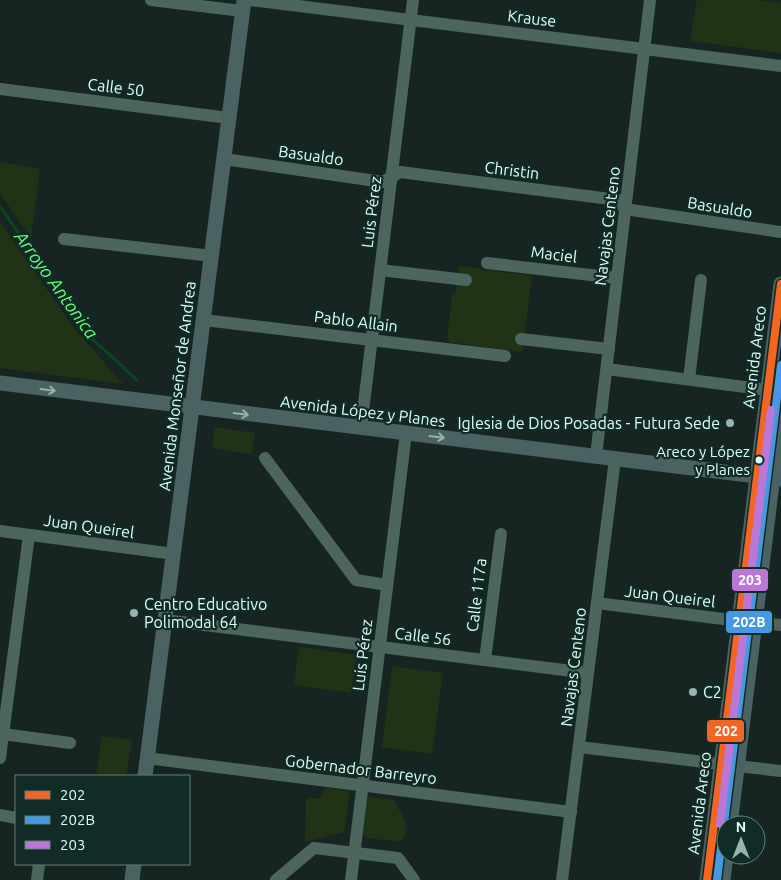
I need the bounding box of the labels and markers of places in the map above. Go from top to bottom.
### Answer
place label: Iglesia de Dios Posadas - Futura Sede [457,414,720,432]
marker: Iglesia de Dios Posadas - Futura Sede [724,417,736,429]
place label: Areco y López y Planes [656,443,750,478]
marker: Areco y López y Planes [754,455,764,465]
place label: Centro Educativo Polimodal 64 [144,595,267,631]
marker: Centro Educativo Polimodal 64 [128,607,140,619]
place label: C2 [703,683,722,701]
marker: C2 [687,686,699,698]

